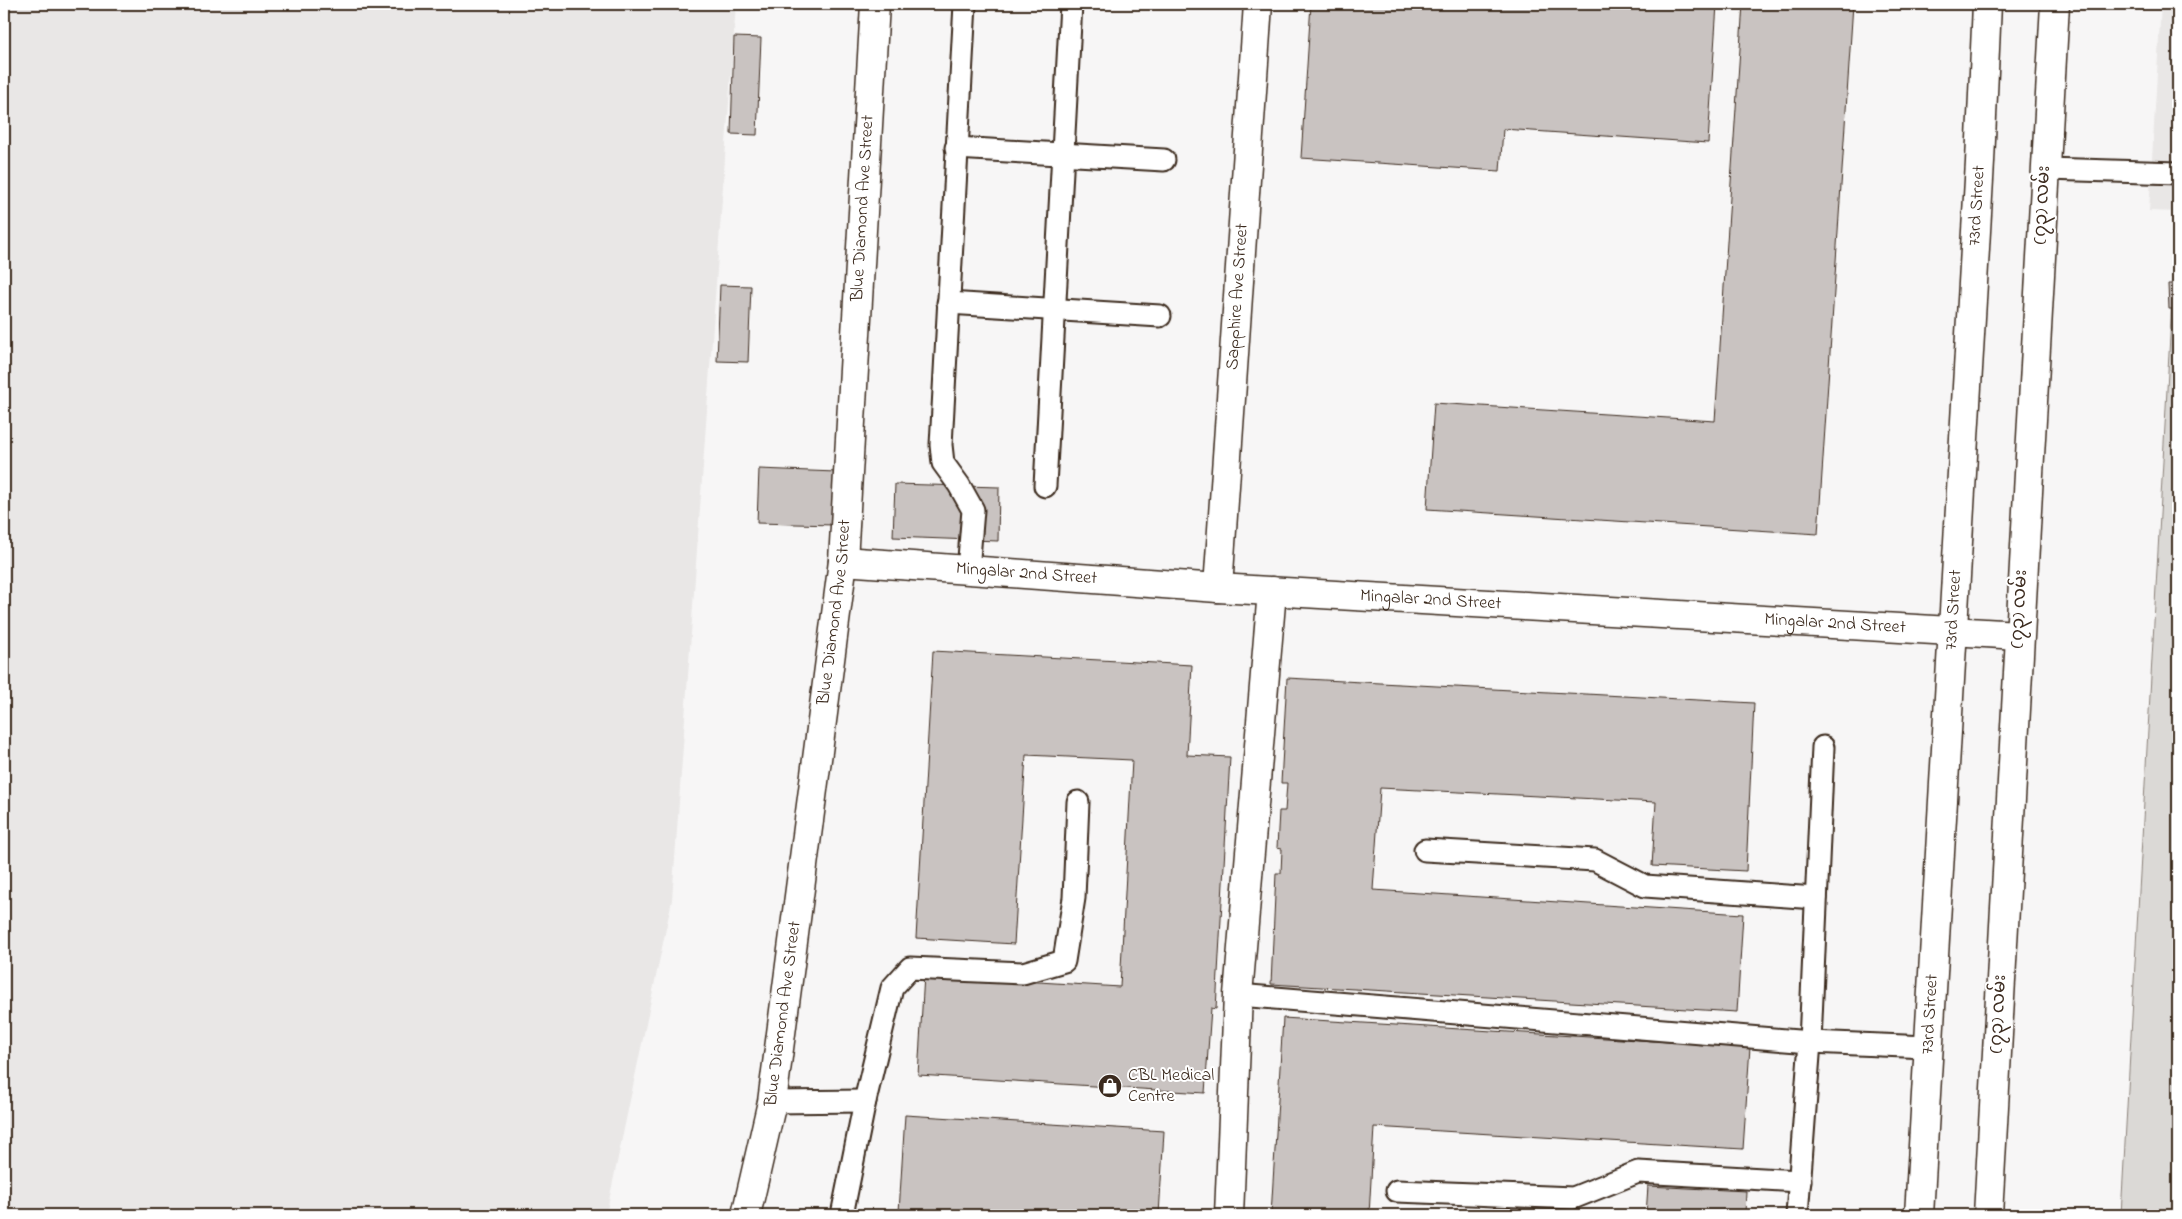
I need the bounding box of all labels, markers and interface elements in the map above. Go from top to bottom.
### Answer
street label: Blue Diamond Ave Street [845,114,882,303]
street label: 73rd Street [1962,165,1993,247]
street label: (၇၃) လမ်း [2026,165,2058,245]
street label: Sapphire Ave Street [1220,222,1256,371]
street label: Blue Diamond Ave Street [811,519,858,707]
street label: Mingalar 2nd Street [955,556,1098,592]
street label: 73rd Street [1939,569,1969,651]
street label: (၇၃) လမ်း [2003,569,2035,649]
street label: Mingalar 2nd Street [1359,583,1502,618]
street label: Mingalar 2nd Street [1764,607,1906,641]
street label: Blue Diamond Ave Street [758,920,809,1109]
street label: 73rd Street [1915,973,1946,1055]
street label: (၇၃) လမ်း [1982,974,2014,1054]
place label: CBL Medical Centre [1128,1063,1214,1110]
shop icon: CBL Medical Centre [1097,1073,1123,1099]

